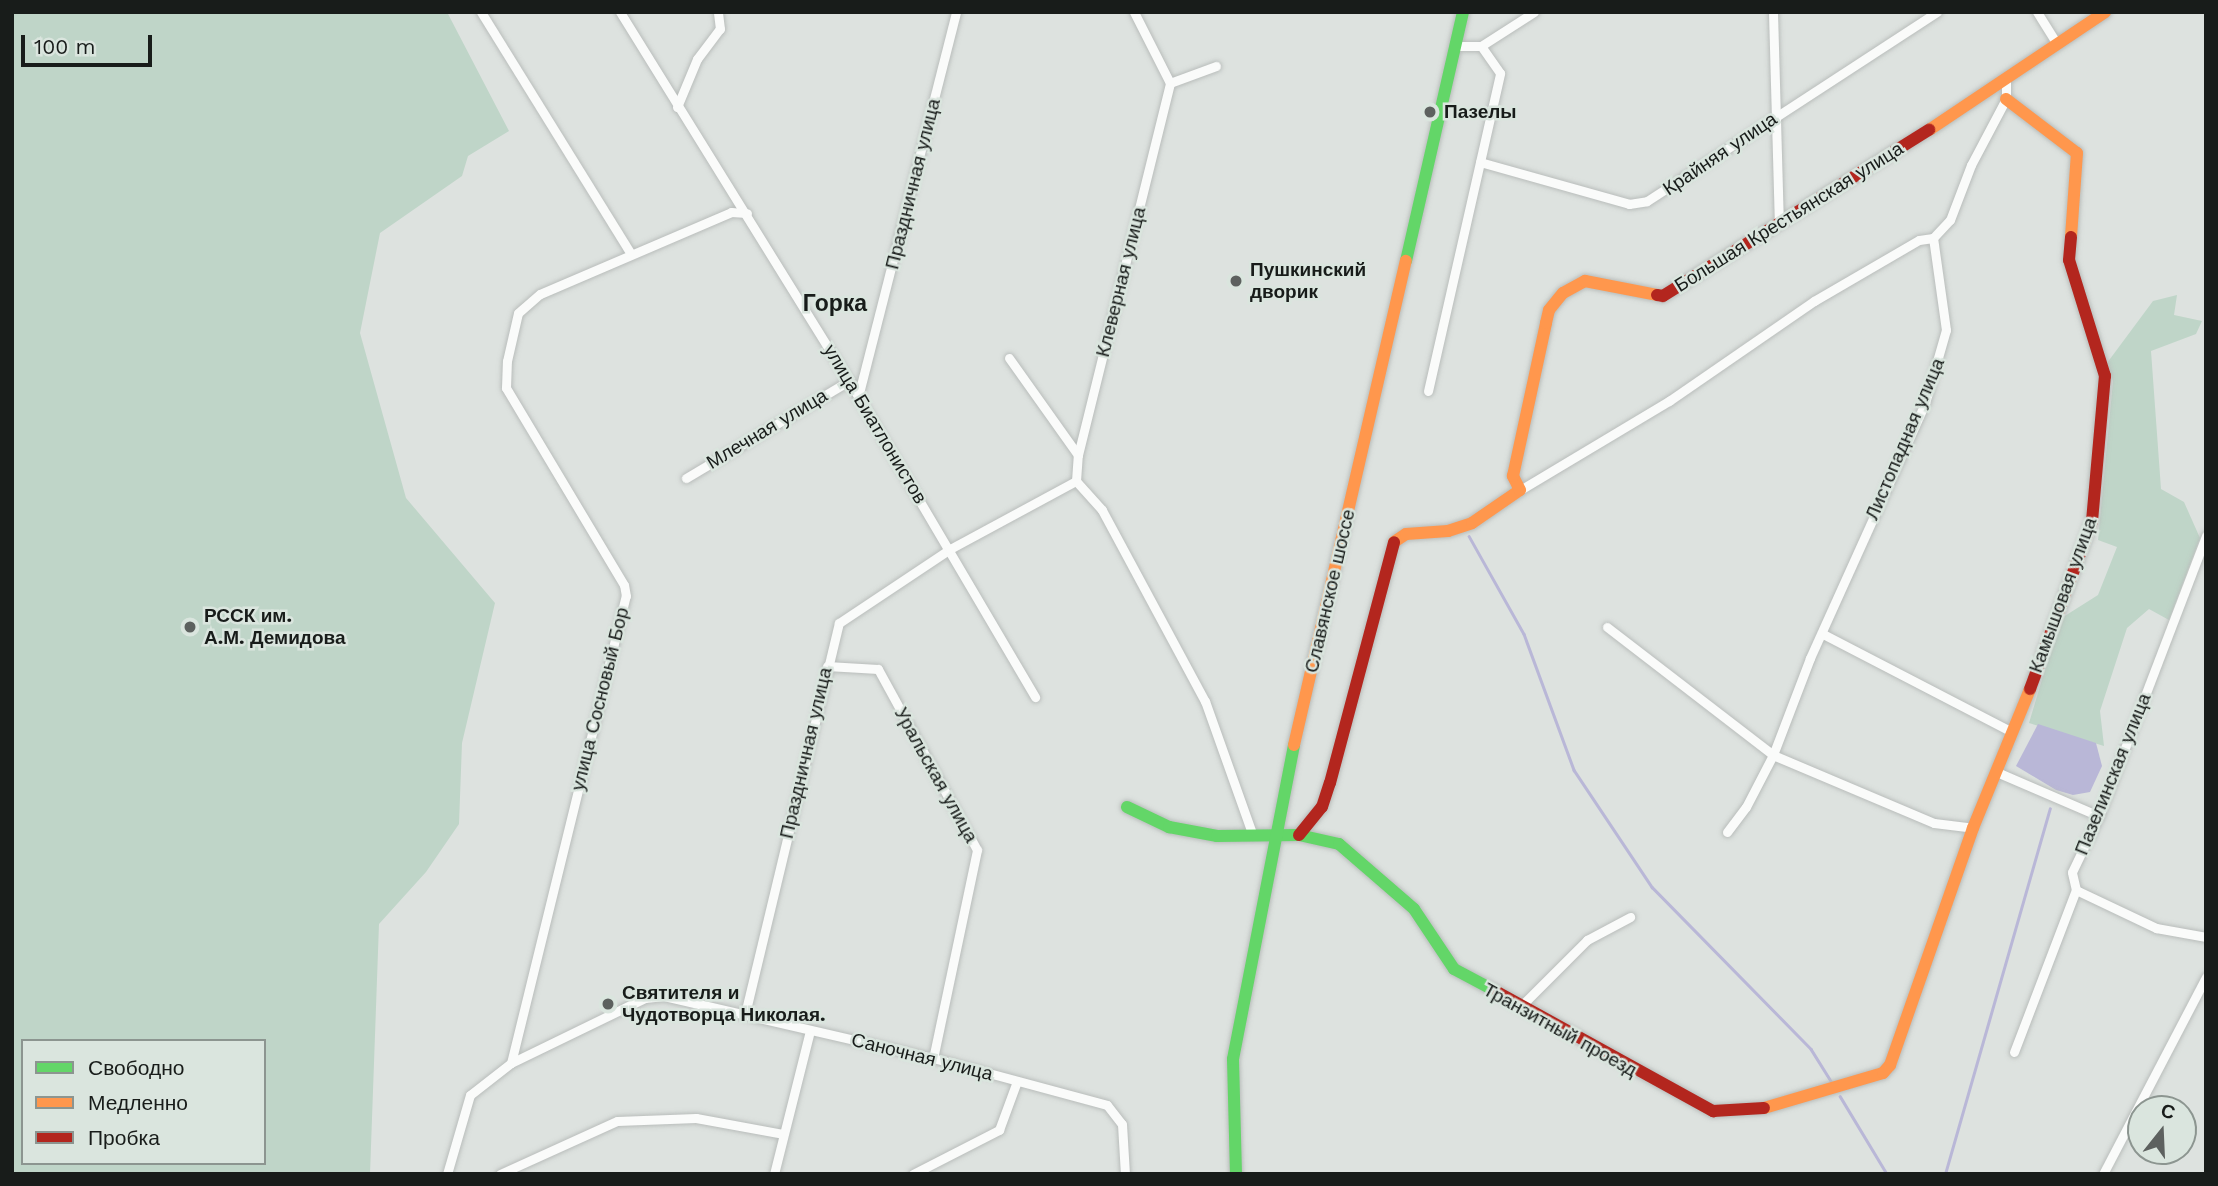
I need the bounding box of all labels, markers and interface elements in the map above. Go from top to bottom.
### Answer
scale bar [24,21,156,65]
text: 100 m [34,34,96,59]
street label: Праздничная улица [881,96,945,272]
place label: Пазелы [1444,101,1517,123]
marker: Пазелы [1422,104,1438,120]
street label: Крайняя улица [1659,107,1781,201]
street label: Большая Крестьянская улица [1671,137,1907,297]
street label: Клеверная улица [1091,205,1151,359]
place label: Пушкинский дворик [1250,259,1366,303]
marker: Пушкинский дворик [1228,273,1244,289]
district label: Горка [803,290,867,318]
street label: улица Биатлонистов [818,340,932,508]
street label: Листопадная улица [1861,355,1949,523]
street label: Млечная улица [702,384,832,474]
street label: Славянское шоссе [1300,507,1360,675]
street label: Камышовая улица [2024,514,2102,676]
place label: РССК им. А.М. Демидова [204,605,345,649]
street label: улица Сосновый Бор [566,605,634,793]
marker: РССК им. А.М. Демидова [182,619,198,635]
street label: Праздничная улица [775,665,837,841]
street label: Пазелинская улица [2070,690,2156,858]
street label: Уральская улица [889,703,983,847]
street label: Транзитный проезд [1479,978,1641,1082]
place label: Святителя и Чудотворца Николая. [622,982,826,1026]
marker: Святителя и Чудотворца Николая. [600,996,616,1012]
street label: Саночная улица [849,1028,995,1086]
legend [21,1039,266,1165]
text: Свободно [88,1055,185,1080]
text: Медленно [88,1090,188,1115]
north arrow [2127,1095,2197,1165]
text: С [2158,1098,2178,1125]
text: Пробка [88,1125,160,1150]

